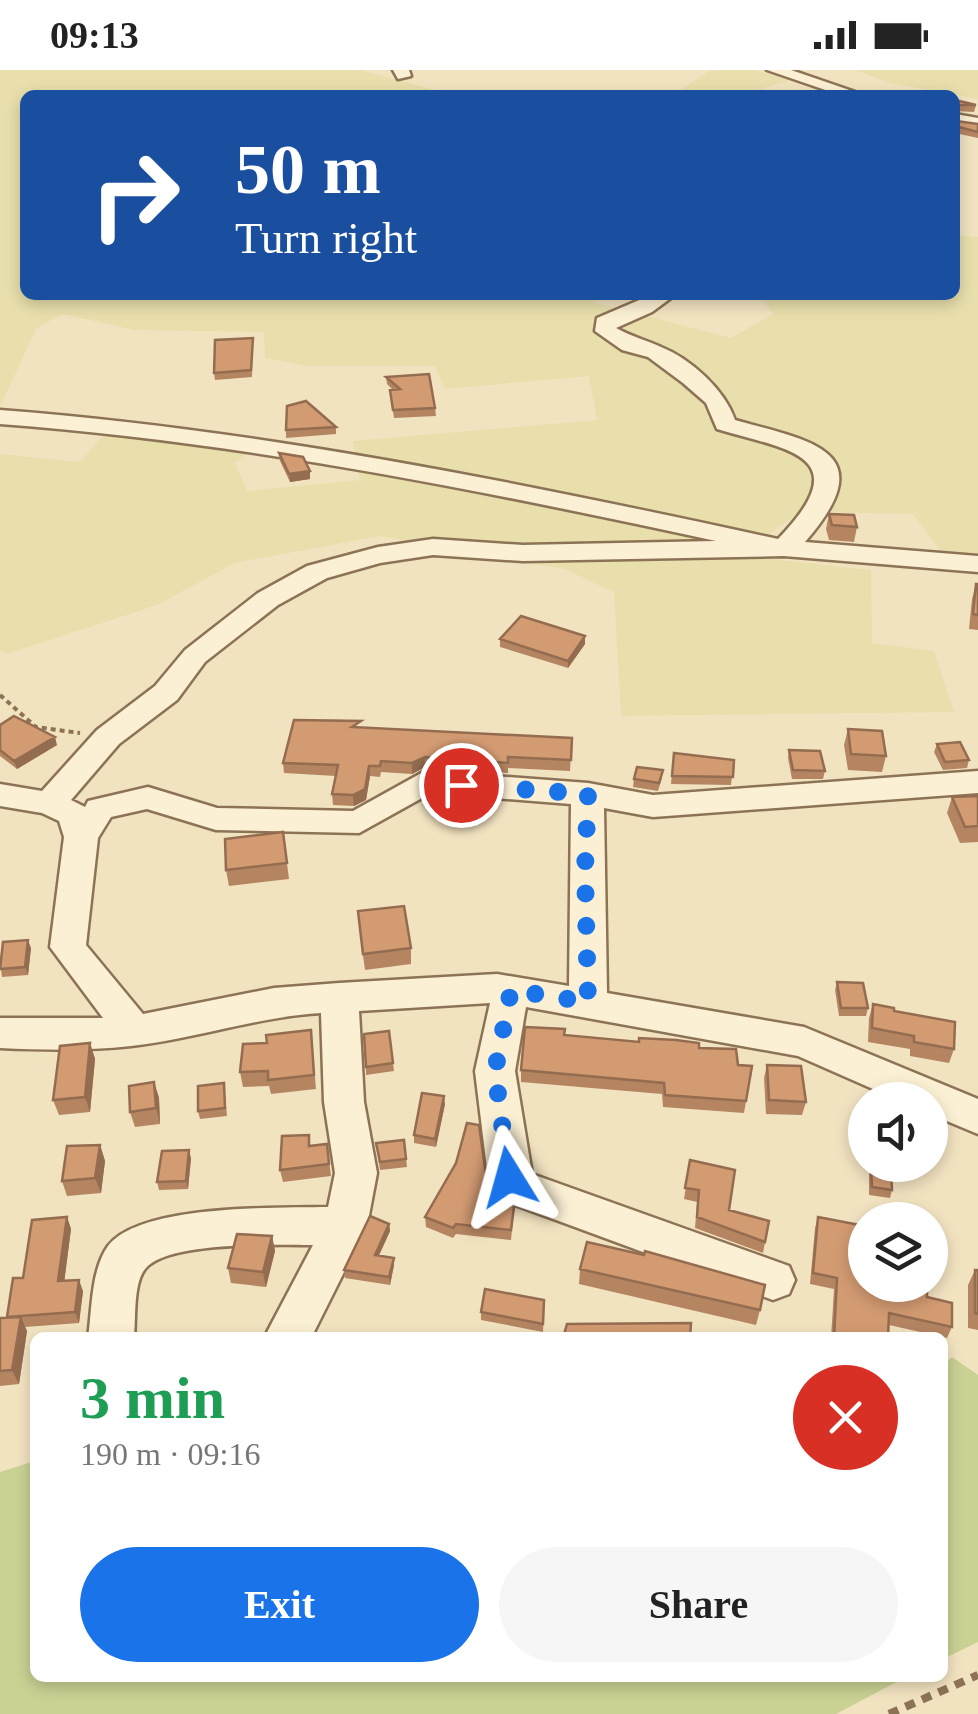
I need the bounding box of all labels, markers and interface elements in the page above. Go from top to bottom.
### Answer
text: 09:13 [50,14,139,56]
icon: right [70,130,200,260]
text: 50 m [235,131,381,208]
text: Turn right [235,213,417,263]
pin [419,743,504,828]
icon: arrive [434,758,489,813]
map controls [848,1082,948,1302]
button: sound [848,1082,948,1182]
position arrow [457,1125,561,1229]
button: layers [848,1202,948,1302]
text: 3 min [80,1365,225,1431]
button: close [793,1365,898,1470]
text: 190 m · 09:16 [80,1436,260,1472]
button: Exit [80,1547,479,1662]
button: Share [499,1547,898,1662]

